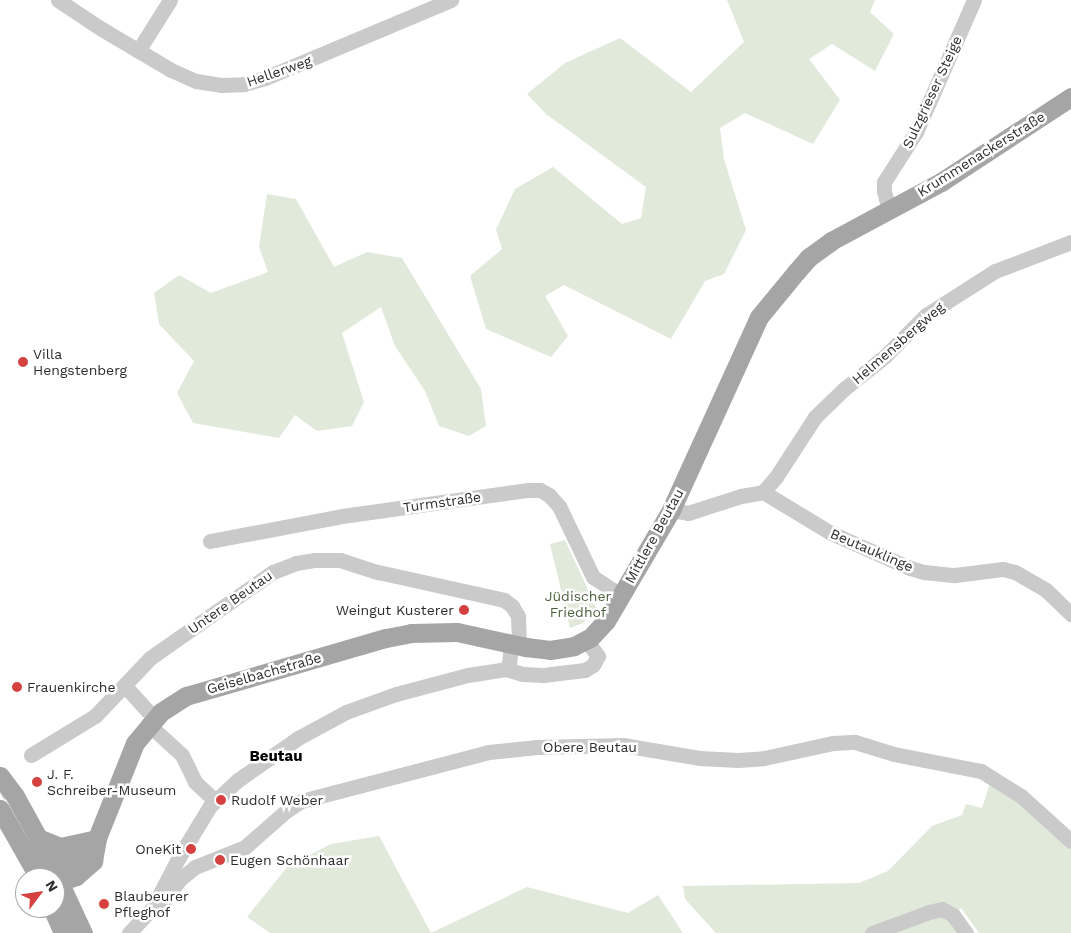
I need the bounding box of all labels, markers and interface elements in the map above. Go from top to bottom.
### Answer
street label: Sulzgrieser Steige [899,33,965,151]
street label: Hellerweg [244,52,314,90]
street label: Krummenackerstraße [914,108,1048,200]
street label: Helmensbergweg [849,298,947,388]
place label: Villa Hengstenberg [33,346,127,378]
marker: Villa Hengstenberg [17,356,29,368]
street label: Mittlere Beutau [621,486,687,586]
street label: Turmstraße [402,488,482,516]
street label: Beutauklinge [828,525,916,575]
street label: Untere Beutau [185,567,275,637]
park label: Jüdischer Friedhof [545,588,611,620]
place label: Weingut Kusterer [336,602,454,618]
marker: Weingut Kusterer [458,604,470,616]
street label: Geiselbachstraße [205,649,323,697]
place label: Frauenkirche [27,679,116,695]
marker: Frauenkirche [11,681,23,693]
street label: Obere Beutau [543,739,637,755]
district label: Beutau [250,748,302,766]
place label: J. F. Schreiber-Museum [47,766,176,799]
marker: J. F. Schreiber-Museum [31,776,43,788]
place label: Rudolf Weber [231,792,324,808]
marker: Rudolf Weber [215,794,227,806]
place label: OneKit [135,841,181,857]
marker: OneKit [185,843,197,855]
place label: Eugen Schönhaar [230,852,349,868]
marker: Eugen Schönhaar [214,854,226,866]
north arrow [15,868,65,918]
text: N [42,877,62,894]
place label: Blaubeurer Pfleghof [114,888,189,920]
marker: Blaubeurer Pfleghof [98,898,110,910]

